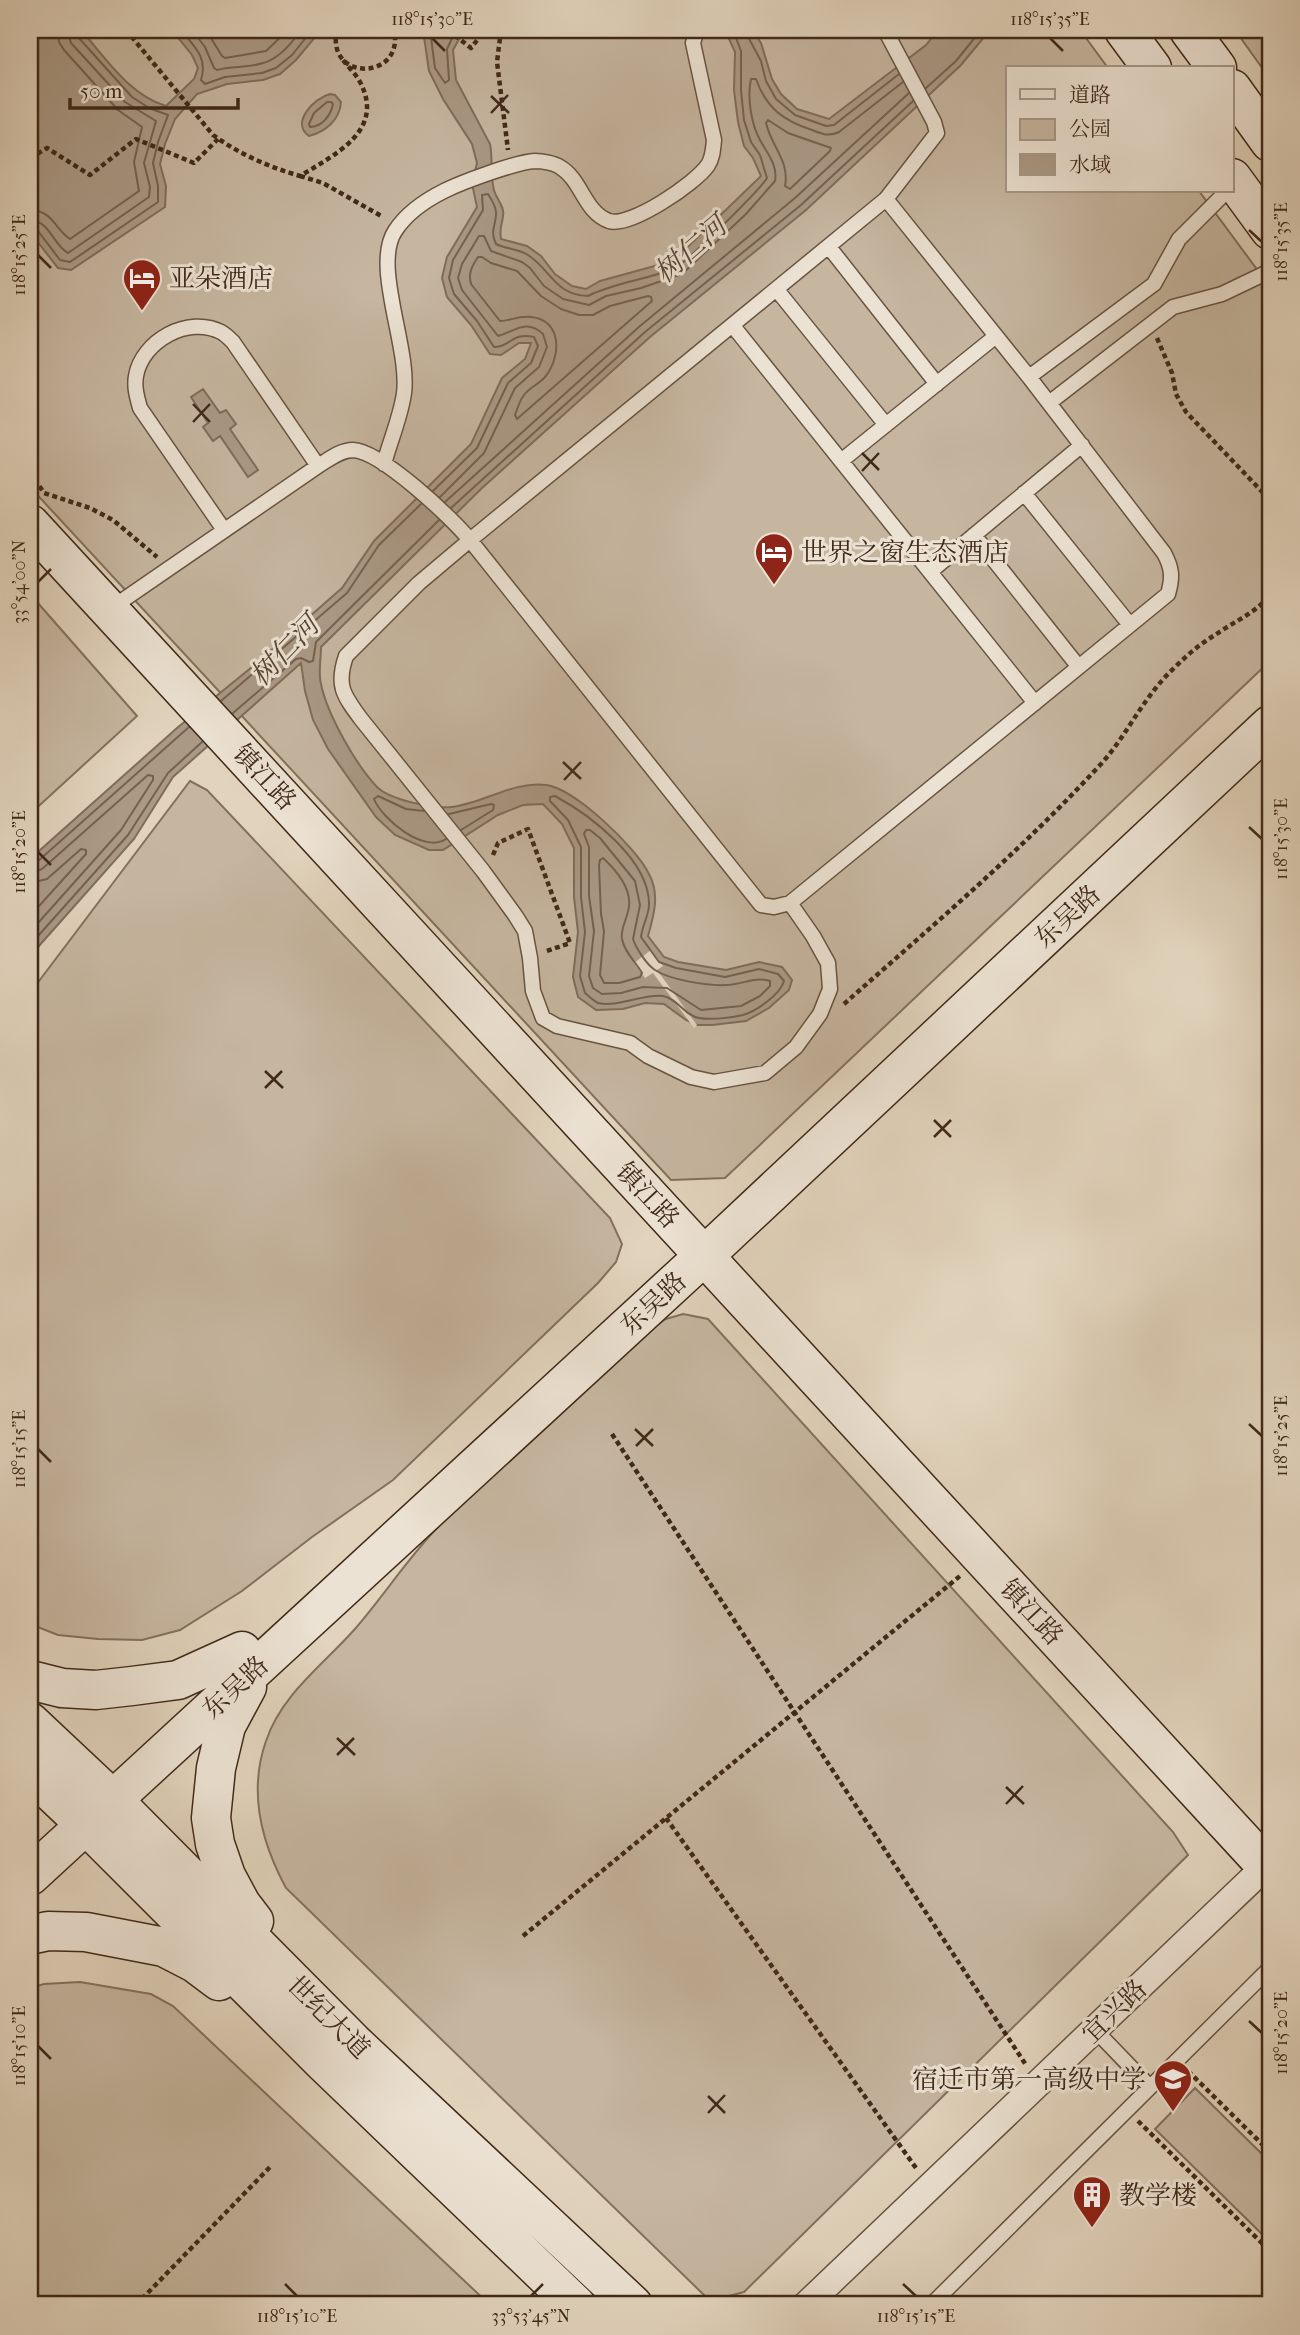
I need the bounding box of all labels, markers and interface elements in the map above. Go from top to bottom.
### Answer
text: 118°15'30"E [391,9,473,30]
text: 118°15'35"E [1010,9,1090,30]
scale bar [70,66,238,110]
legend [1006,66,1234,192]
text: 50 m [80,79,123,103]
text: 道路 [1069,83,1111,107]
text: 公园 [1069,117,1111,141]
text: 水域 [1069,153,1111,177]
text: 118°15'35"E [1271,202,1292,282]
water label: 树仁河 [648,206,737,289]
text: 118°15'25"E [9,214,30,296]
hotel icon: 亚朵酒店 [121,257,163,312]
place label: 亚朵酒店 [169,263,273,294]
hotel icon: 世界之窗生态酒店 [753,531,795,586]
place label: 世界之窗生态酒店 [801,537,1009,568]
text: 33°54'00"N [9,540,30,624]
water label: 树仁河 [243,605,329,692]
street label: 镇江路 [227,738,303,816]
text: 118°15'30"E [1271,798,1292,880]
text: 118°15'20"E [9,810,30,894]
street label: 东吴路 [1028,878,1106,954]
street label: 镇江路 [610,1156,686,1234]
street label: 东吴路 [614,1265,692,1341]
text: 118°15'25"E [1271,1395,1292,1477]
text: 118°15'15"E [9,1410,30,1488]
street label: 镇江路 [994,1573,1070,1651]
street label: 东吴路 [196,1649,274,1725]
street label: 世纪大道 [281,1970,376,2065]
street label: 宜兴路 [1076,1973,1153,2050]
text: 118°15'20"E [1271,1991,1292,2075]
text: 118°15'10"E [9,2006,30,2086]
school or university icon: 宿迁市第一高级中学 [1152,2058,1194,2113]
place label: 宿迁市第一高级中学 [912,2064,1146,2095]
building icon: 教学楼 [1071,2174,1113,2229]
place label: 教学楼 [1119,2180,1197,2211]
text: 118°15'10"E [257,2306,337,2327]
text: 33°53'45"N [492,2306,571,2327]
text: 118°15'15"E [877,2306,955,2327]

